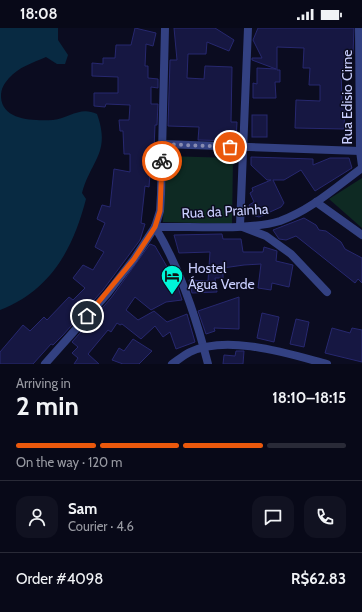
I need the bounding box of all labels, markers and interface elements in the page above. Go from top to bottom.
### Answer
text: 18:08 [20,5,58,23]
street label: Rua Edisio Cirne [338,50,356,144]
pin [213,130,247,164]
icon: bag [219,136,241,158]
courier [142,141,182,181]
icon: bike [151,150,173,172]
street label: Rua da Prainha [181,200,269,222]
place label: Hostel Água Verde [188,259,255,293]
hotel icon: Hostel Água Verde [159,263,185,296]
pin [70,299,104,333]
icon: home [76,305,98,327]
text: Arriving in [16,375,71,391]
text: 18:10–18:15 [272,389,346,407]
text: 2 min [16,390,79,422]
text: On the way · 120 m [16,454,122,470]
button: person [16,496,58,538]
button: chat [252,496,294,538]
button: phone [304,496,346,538]
text: Sam [68,500,97,518]
text: Courier · 4.6 [68,518,134,534]
text: Order #4098 [16,570,103,588]
text: R$62.83 [291,570,346,588]

